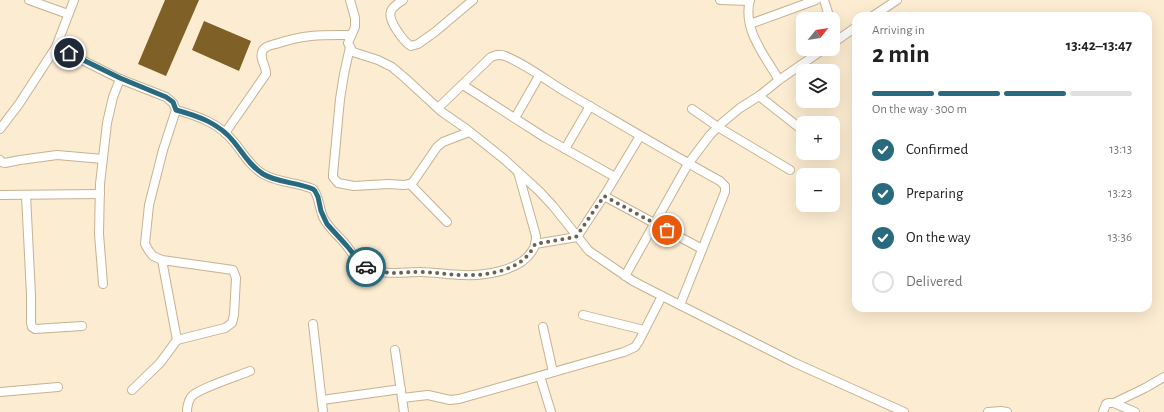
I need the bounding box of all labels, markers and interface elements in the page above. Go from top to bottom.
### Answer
north arrow [796,12,840,56]
map controls [796,12,840,212]
text: Arriving in [872,24,925,37]
pin [52,36,86,70]
text: 13:42–13:47 [1066,38,1132,53]
text: 2 min [872,41,930,67]
icon: home [58,42,80,64]
button: layers [796,64,840,108]
text: On the way · 300 m [872,103,967,116]
button: + [796,116,840,160]
icon: check [872,139,894,161]
text: Confirmed [906,142,968,157]
text: 13:13 [1109,143,1132,156]
button: − [796,168,840,212]
icon: check [872,183,894,205]
text: Preparing [906,186,963,201]
text: 13:23 [1108,187,1132,200]
pin [650,213,684,247]
icon: bag [656,219,678,241]
icon: check [872,227,894,249]
text: On the way [906,230,971,245]
text: 13:36 [1108,231,1132,244]
courier [346,247,386,287]
icon: car [355,256,377,278]
text: Delivered [906,274,963,289]

